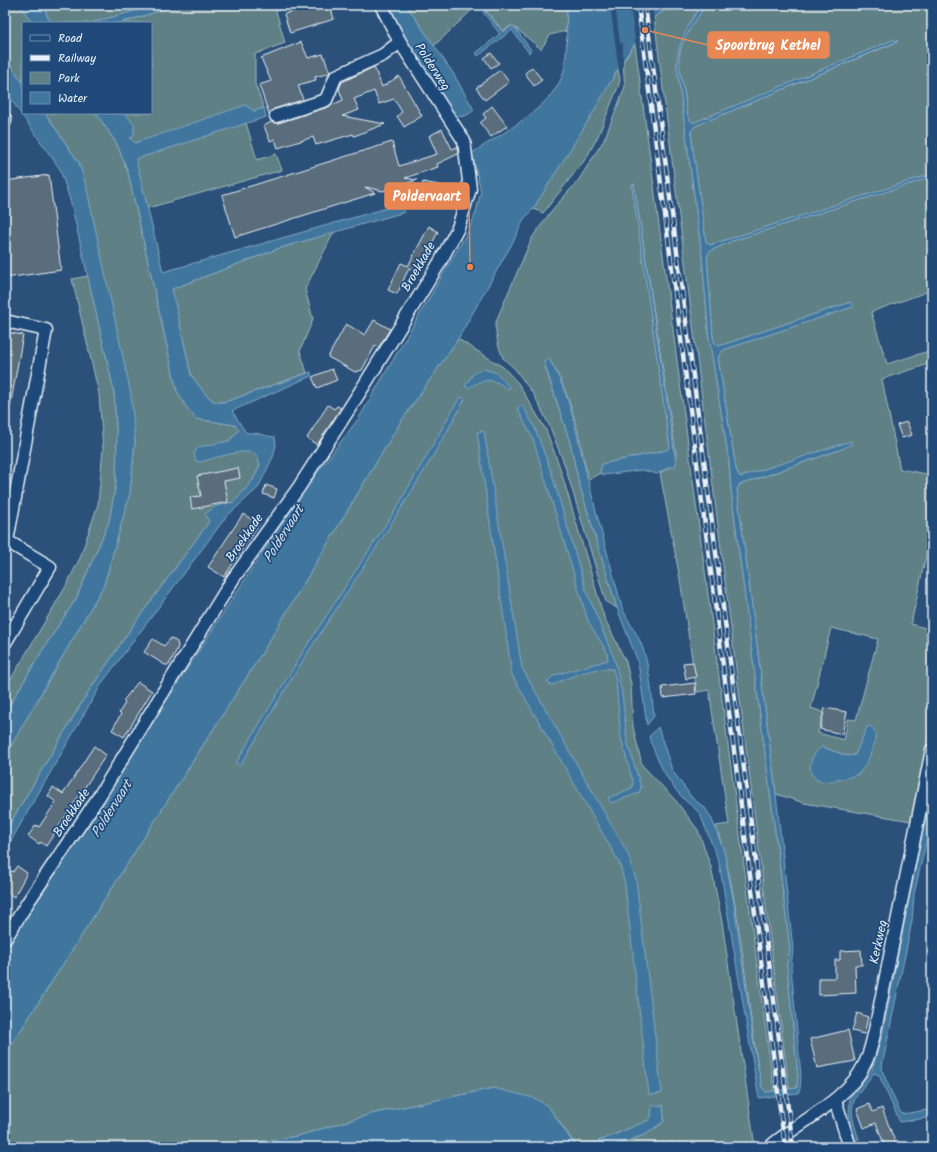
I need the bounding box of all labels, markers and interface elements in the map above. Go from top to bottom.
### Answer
legend [22,22,152,114]
text: Road [58,29,83,48]
callout: Spoorbrug Kethel [708,32,829,58]
text: Spoorbrug Kethel [715,35,821,57]
street label: Polderweg [409,39,455,95]
text: Railway [58,49,96,68]
text: Park [58,69,80,88]
text: Water [58,89,88,108]
callout: Poldervaart [385,183,469,209]
text: Poldervaart [393,186,462,208]
street label: Broekkade [396,238,442,296]
water label: Poldervaart [258,499,312,567]
street label: Broekkade [221,509,269,567]
water label: Poldervaart [86,774,140,842]
street label: Broekkade [48,784,96,842]
street label: Kerkweg [864,918,894,966]

